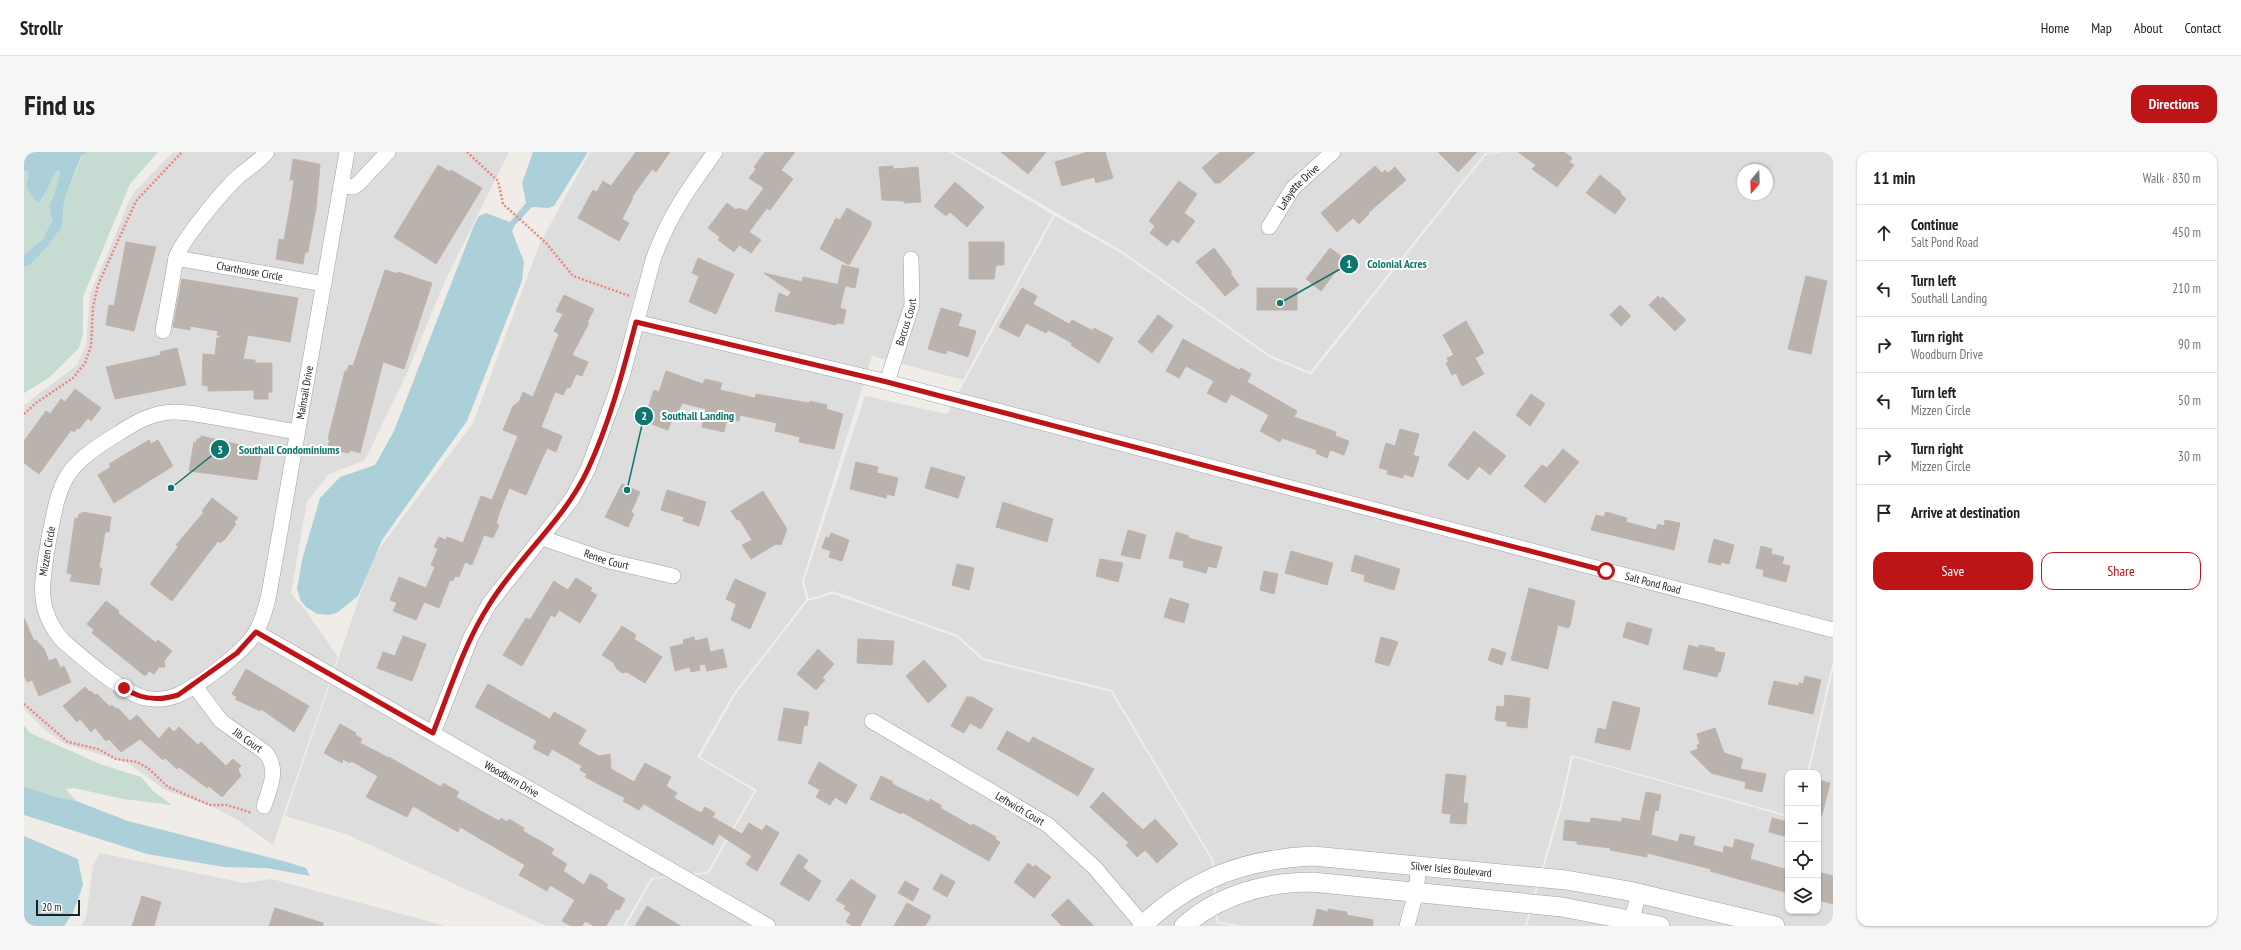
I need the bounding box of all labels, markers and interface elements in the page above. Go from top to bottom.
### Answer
text: Strollr [20,16,63,40]
text: Home [2041,19,2069,37]
text: Map [2091,19,2112,37]
text: About [2134,19,2163,37]
text: Contact [2185,19,2221,37]
button: Directions [2131,85,2217,123]
text: Find us [24,86,95,123]
street label: Lafayette Drive [1274,160,1323,213]
north arrow [1737,164,1773,200]
text: 11 min [1873,167,1915,189]
text: Walk · 830 m [2143,170,2201,187]
text: Continue [1911,215,1958,234]
icon: ahead [1873,222,1895,244]
text: 450 m [2172,224,2201,241]
text: Salt Pond Road [1911,234,1979,251]
callout: Colonial Acres [1339,252,1435,276]
text: 1 [1346,256,1352,271]
text: Colonial Acres [1367,256,1427,271]
street label: Charthouse Circle [215,258,284,284]
text: Turn left [1911,271,1956,290]
icon: left [1873,278,1895,300]
text: 210 m [2172,280,2201,297]
text: Southall Landing [1911,290,1987,307]
street label: Baccus Court [892,298,919,347]
text: Turn right [1911,327,1963,346]
icon: right [1873,334,1895,356]
text: 90 m [2178,336,2201,353]
text: Woodburn Drive [1911,346,1983,363]
street label: Mainsail Drive [293,364,316,420]
text: Turn left [1911,383,1956,402]
icon: left [1873,390,1895,412]
text: 50 m [2178,392,2201,409]
text: Mizzen Circle [1911,402,1971,419]
callout: Southall Landing [634,404,742,428]
text: 2 [641,408,647,423]
text: Southall Landing [662,408,734,423]
callout: Southall Condominiums [210,437,347,461]
text: Turn right [1911,439,1963,458]
text: 3 [217,442,223,457]
text: Southall Condominiums [239,442,339,457]
icon: right [1873,446,1895,468]
text: 30 m [2178,448,2201,465]
text: Mizzen Circle [1911,458,1971,475]
icon: arrive [1873,502,1895,524]
text: Arrive at destination [1911,503,2020,522]
street label: Mizzen Circle [36,525,58,577]
street label: Renee Court [582,546,630,572]
button: Save [1873,552,2033,590]
button: Share [2041,552,2201,590]
route start [1597,562,1615,580]
street label: Salt Pond Road [1624,569,1683,597]
route end [115,679,133,697]
street label: Jib Court [230,724,265,755]
street label: Woodburn Drive [482,758,542,800]
map controls [1785,770,1821,914]
button: + [1785,770,1821,806]
street label: Leftwich Court [993,788,1047,829]
button: − [1785,806,1821,842]
button: locate [1785,842,1821,878]
street label: Silver Isles Boulevard [1410,858,1493,880]
button: layers [1785,878,1821,914]
scale bar [36,898,80,917]
text: 20 m [42,900,61,914]

